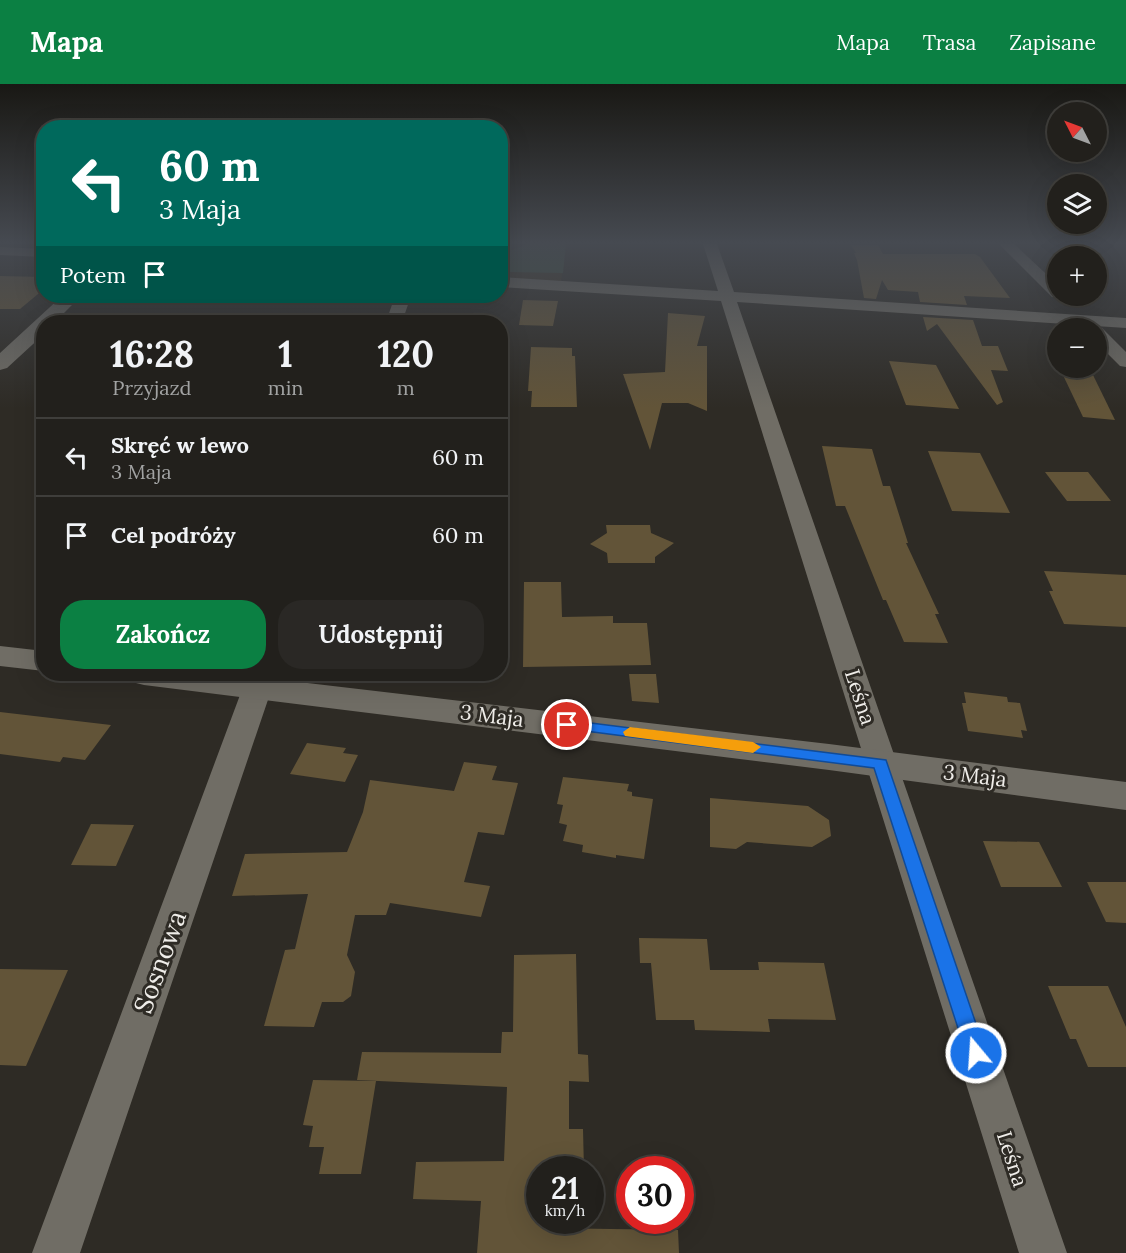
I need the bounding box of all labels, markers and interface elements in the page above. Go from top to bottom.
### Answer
text: Mapa [30,24,103,60]
text: Mapa [836,29,890,56]
text: Trasa [923,29,976,56]
text: Zapisane [1009,29,1096,56]
north arrow [1047,102,1107,162]
map controls [1047,102,1107,378]
text: 60 m [159,139,260,193]
icon: left [60,144,138,222]
button: layers [1047,174,1107,234]
text: 3 Maja [159,192,241,226]
button: + [1047,246,1107,306]
icon: arrive [138,258,171,291]
text: Potem [60,261,126,289]
button: − [1047,318,1107,378]
text: 16:28 [110,331,194,377]
text: 1 [278,331,293,377]
text: 120 [377,331,434,377]
text: Przyjazd [112,375,192,400]
text: min [268,375,304,400]
text: m [397,375,415,400]
text: Skręć w lewo [111,431,249,459]
icon: left [60,441,93,474]
text: 60 m [432,443,484,471]
text: 3 Maja [111,459,172,484]
icon: arrive [60,519,93,552]
text: Cel podróży [111,521,236,549]
text: 60 m [432,521,484,549]
button: Zakończ [60,600,266,669]
button: Udostępnij [278,600,484,669]
street label: Leśna [839,666,882,728]
street label: 3 Maja [459,698,525,733]
pin [541,699,592,750]
icon: arrive [550,708,583,741]
street label: 3 Maja [942,758,1008,793]
street label: Sosnowa [126,906,193,1018]
position arrow [944,1021,1008,1085]
street label: Leśna [991,1128,1034,1190]
speed limit sign: 30 [616,1156,694,1234]
text: 21 [551,1169,579,1207]
text: km/h [545,1201,585,1220]

